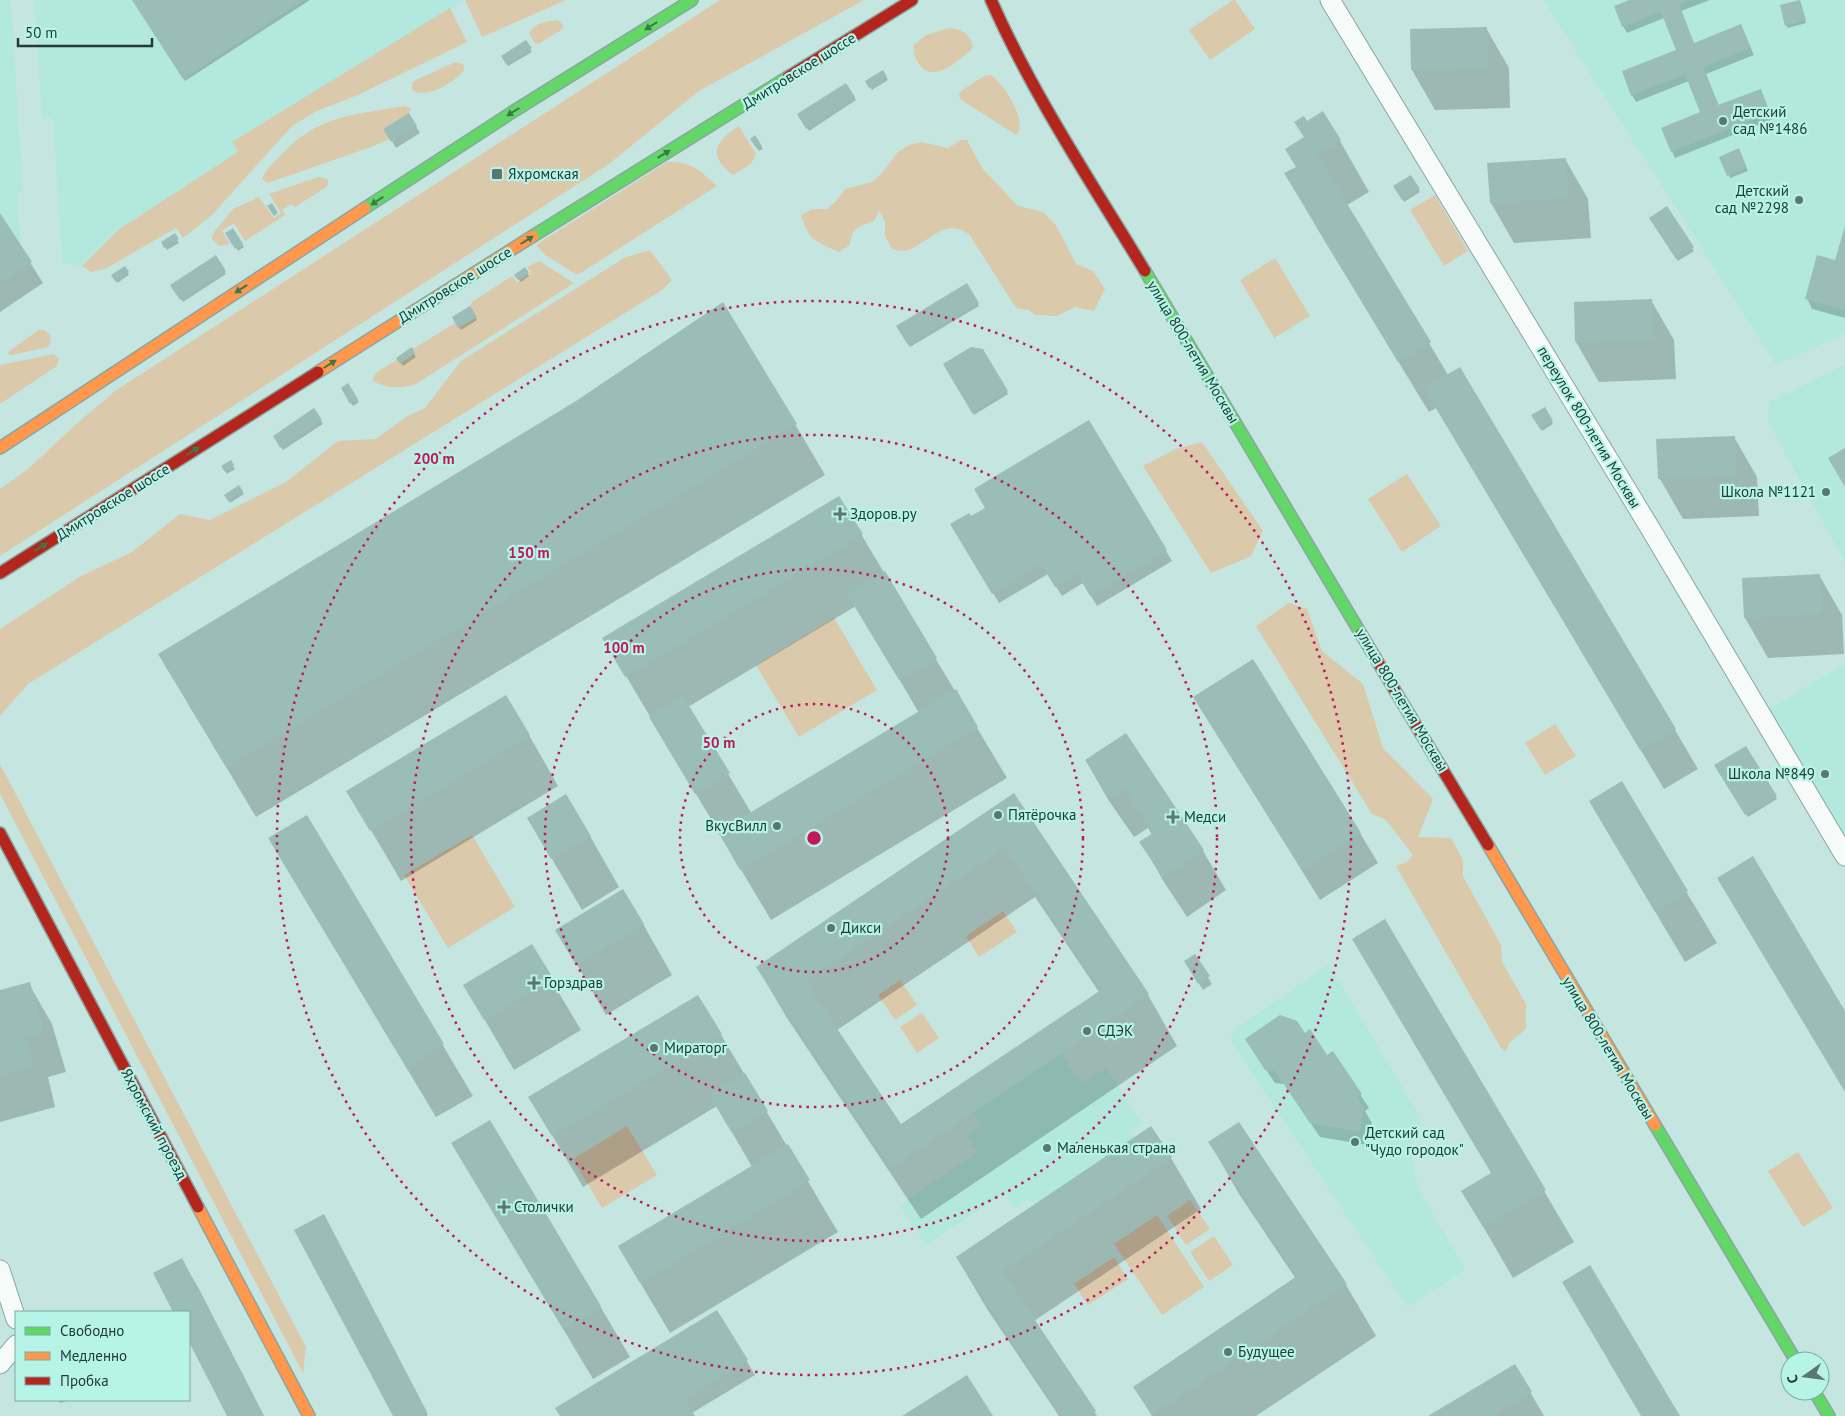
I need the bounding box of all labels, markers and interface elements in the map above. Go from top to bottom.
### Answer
scale bar [18,15,151,47]
one-way arrow [644,21,657,31]
text: 50 m [25,23,58,42]
street label: Дмитровское шоссе [738,28,859,113]
place label: Детский сад №1486 [1733,102,1807,138]
one-way arrow [506,107,520,117]
marker: Детский сад №1486 [1717,115,1729,127]
one-way arrow [658,149,671,159]
place label: Яхромская [508,164,579,183]
marker: Яхромская [490,167,504,181]
place label: Детский сад №2298 [1715,181,1789,217]
marker: Детский сад №2298 [1793,194,1805,206]
one-way arrow [370,196,383,205]
one-way arrow [520,236,533,245]
street label: Дмитровское шоссе [394,242,515,327]
street label: улица 800-летия Москвы [1143,277,1244,427]
one-way arrow [234,285,247,294]
street label: переулок 800-летия Москвы [1533,342,1645,511]
one-way arrow [323,360,337,369]
one-way arrow [186,446,199,456]
text: 200 m [413,449,455,468]
street label: Дмитровское шоссе [52,459,173,544]
place label: Школа №1121 [1721,482,1816,501]
marker: Школа №1121 [1820,486,1832,498]
place label: Здоров.ру [850,504,917,523]
marker: Здоров.ру [834,508,846,520]
one-way arrow [35,542,48,552]
text: 150 m [508,543,550,562]
street label: улица 800-летия Москвы [1352,625,1453,775]
text: 100 m [603,638,645,657]
text: 50 m [703,733,735,752]
place label: Школа №849 [1728,764,1815,783]
marker: Школа №849 [1819,768,1831,780]
place label: Пятёрочка [1008,805,1076,824]
place label: Медси [1184,807,1226,826]
marker: Пятёрочка [992,809,1004,821]
marker: Медси [1166,810,1180,824]
place label: ВкусВилл [705,816,767,835]
marker: ВкусВилл [771,820,783,832]
centre of rings [805,829,823,847]
place label: Дикси [841,918,881,937]
marker: Дикси [825,922,837,934]
place label: Горздрав [544,973,603,992]
street label: улица 800-летия Москвы [1558,973,1659,1123]
marker: Горздрав [528,977,540,989]
place label: СДЭК [1097,1021,1133,1040]
marker: СДЭК [1081,1025,1093,1037]
place label: Мираторг [664,1038,727,1057]
marker: Мираторг [648,1042,660,1054]
street label: Яхромский проезд [117,1065,192,1183]
place label: Детский сад "Чудо городок" [1365,1123,1464,1159]
marker: Детский сад "Чудо городок" [1349,1136,1361,1148]
place label: Маленькая страна [1057,1138,1176,1157]
marker: Маленькая страна [1041,1142,1053,1154]
place label: Столички [514,1197,574,1216]
marker: Столички [498,1201,510,1213]
legend [15,1311,190,1401]
text: Свободно [60,1321,124,1340]
place label: Будущее [1238,1342,1295,1361]
text: Медленно [60,1346,127,1365]
marker: Будущее [1222,1346,1234,1358]
north arrow [1780,1351,1830,1401]
text: Пробка [60,1371,109,1390]
text: С [1783,1373,1802,1385]

